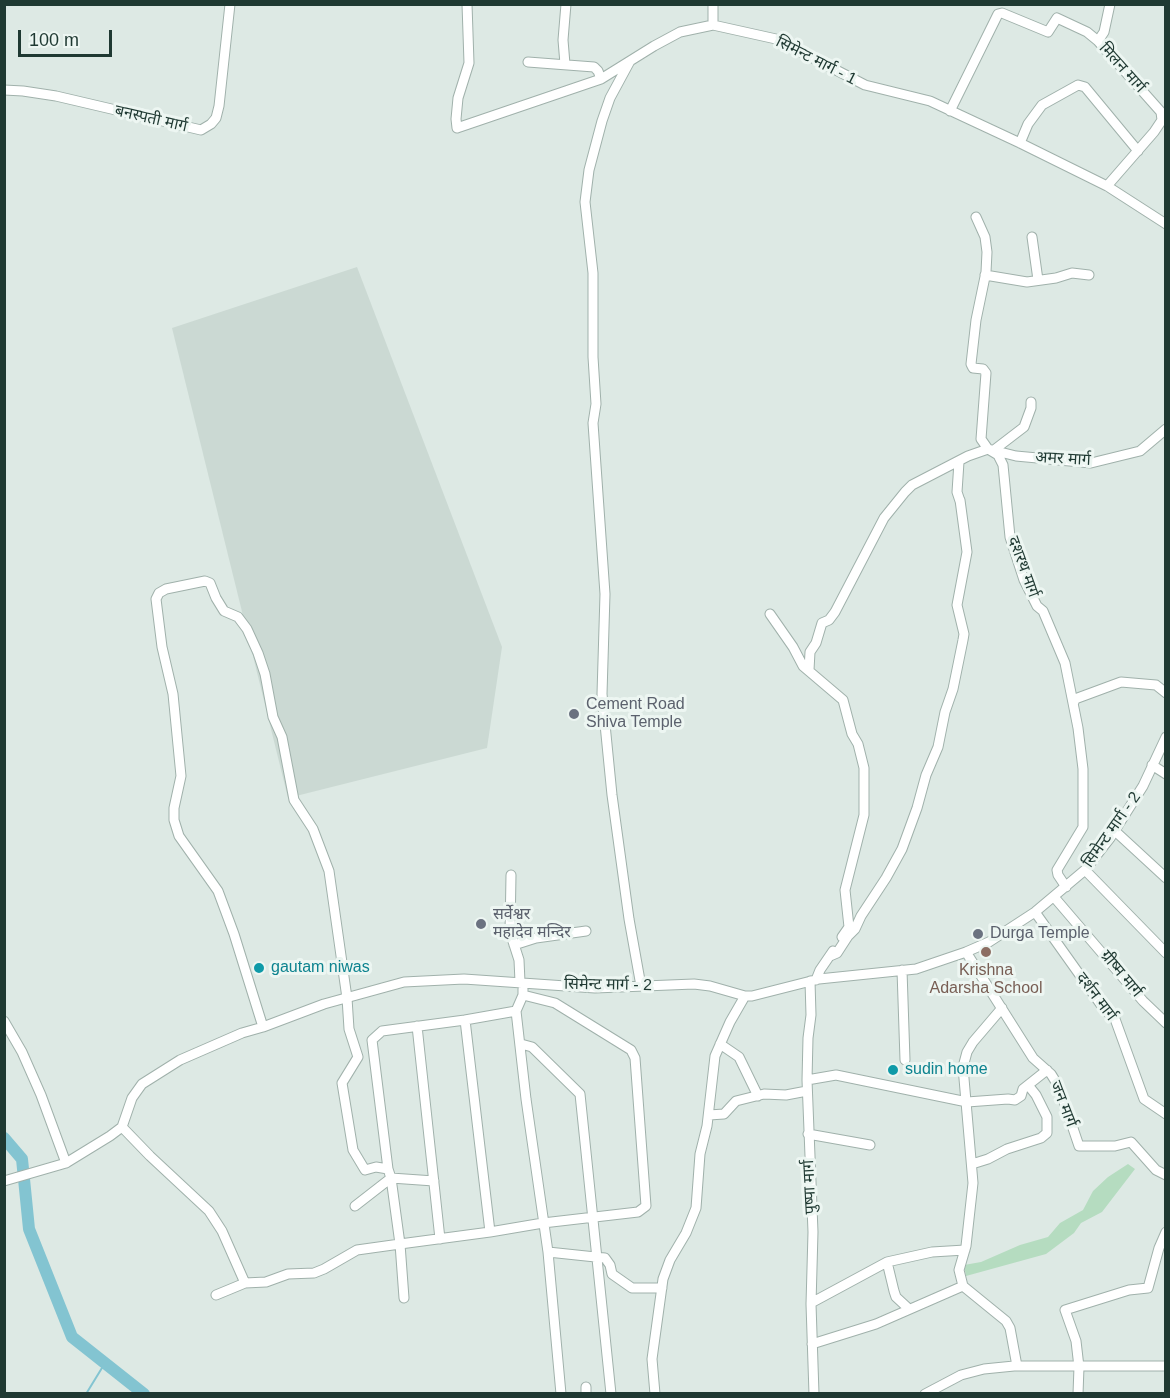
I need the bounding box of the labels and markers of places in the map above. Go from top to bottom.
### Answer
place label: Cement Road Shiva Temple [586,695,685,733]
marker: Cement Road Shiva Temple [567,707,581,721]
place label: सर्वेश्वर महादेव मन्दिर [493,905,571,943]
marker: सर्वेश्वर महादेव मन्दिर [474,917,488,931]
place label: Durga Temple [990,924,1090,944]
marker: Durga Temple [971,927,985,941]
marker: Krishna Adarsha School [979,945,993,959]
place label: gautam niwas [271,958,370,978]
marker: gautam niwas [252,961,266,975]
place label: Krishna Adarsha School [930,961,1042,999]
place label: sudin home [905,1060,988,1080]
marker: sudin home [886,1063,900,1077]

